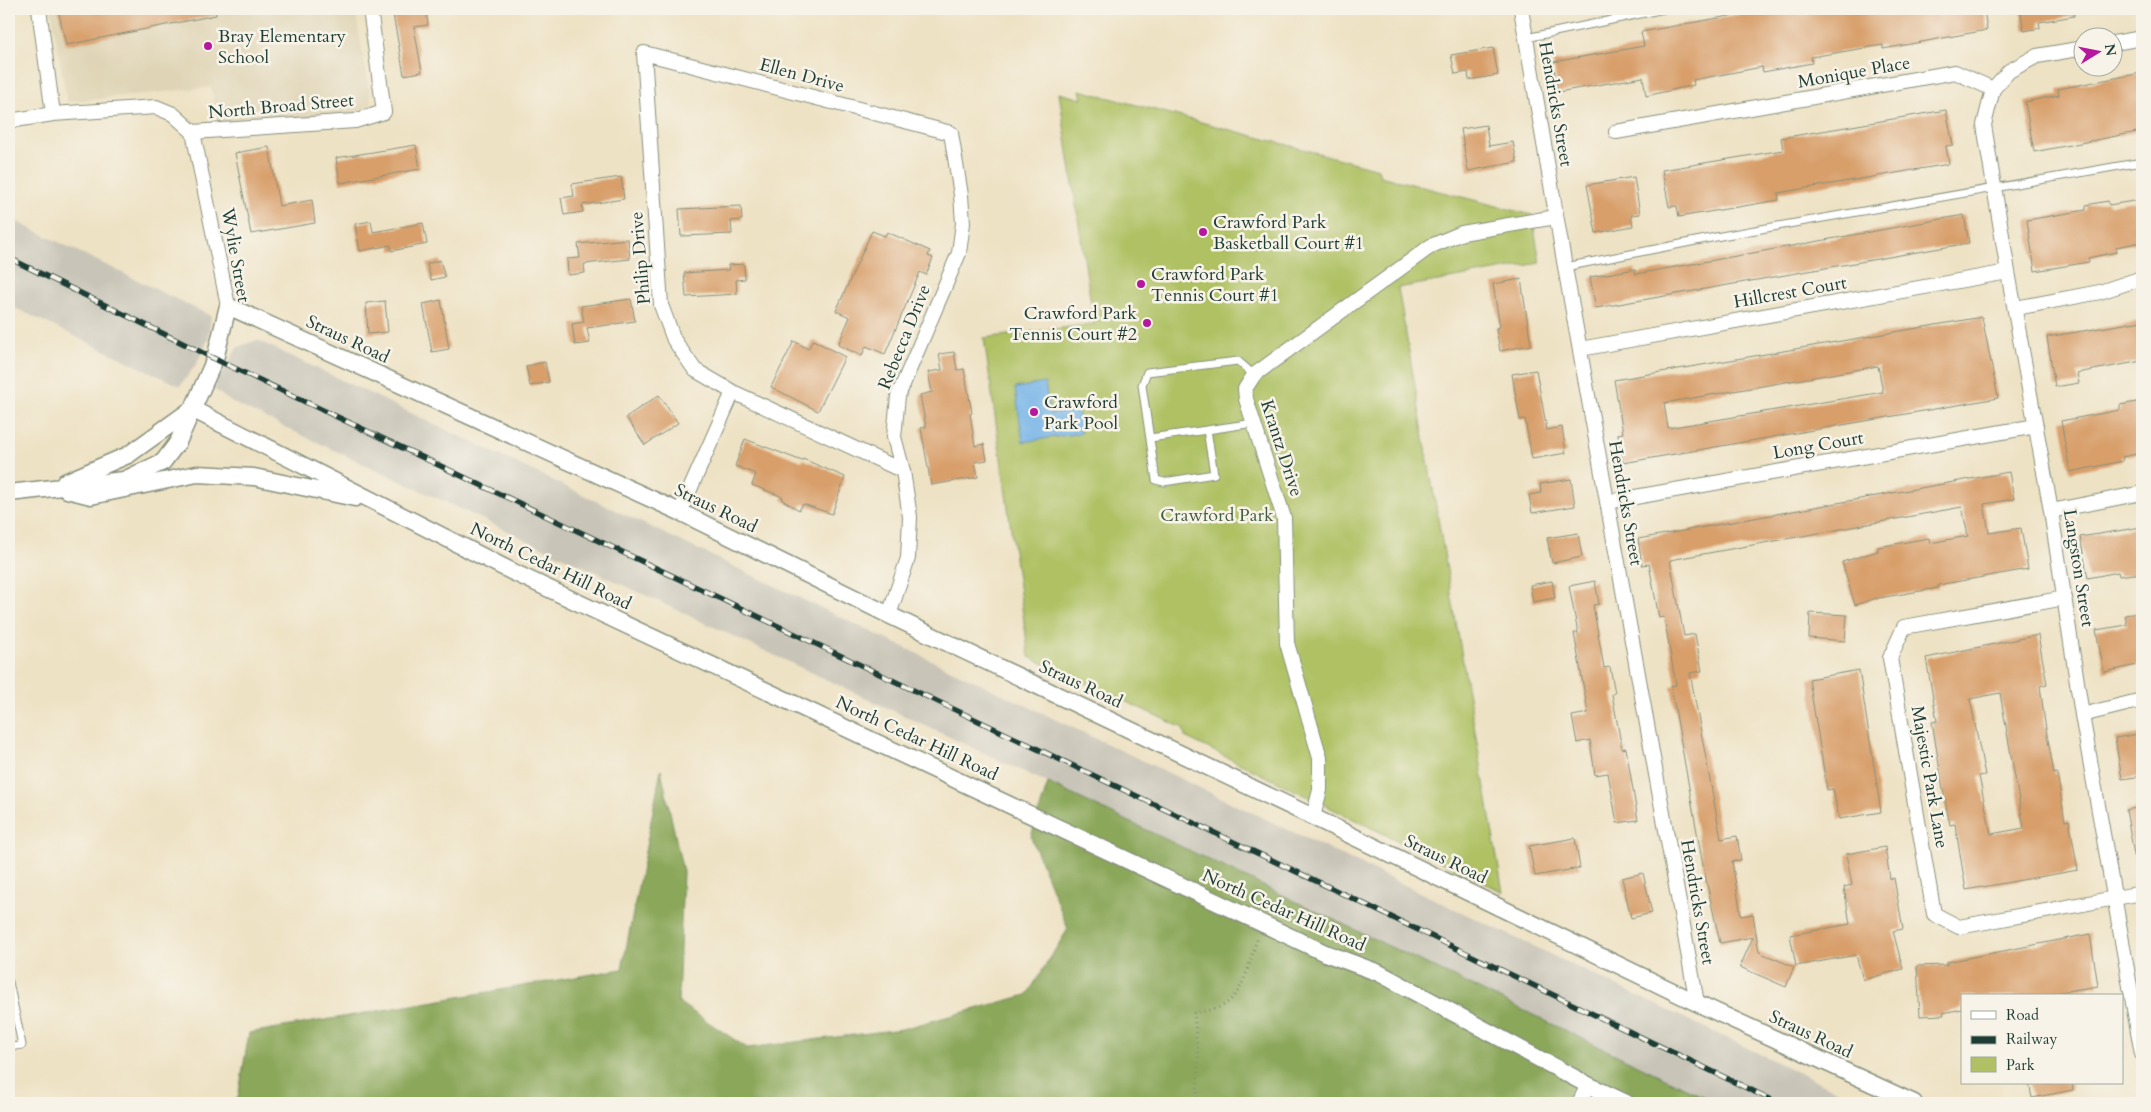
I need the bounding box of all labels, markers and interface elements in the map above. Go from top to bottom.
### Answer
place label: Bray Elementary School [218,24,346,70]
north arrow [2074,28,2124,78]
marker: Bray Elementary School [202,40,214,52]
street label: Hendricks Street [1532,40,1579,169]
text: N [2100,42,2121,57]
street label: Monique Place [1796,50,1912,95]
street label: Ellen Drive [757,52,847,99]
street label: North Broad Street [207,88,355,125]
street label: Wylie Street [215,205,256,305]
street label: Philip Drive [624,210,657,305]
place label: Crawford Park Basketball Court #1 [1213,210,1364,256]
marker: Crawford Park Basketball Court #1 [1197,226,1209,238]
place label: Crawford Park Tennis Court #1 [1151,262,1279,308]
street label: Hillcrest Court [1732,270,1849,315]
marker: Crawford Park Tennis Court #1 [1135,278,1147,290]
street label: Rebecca Drive [872,281,937,393]
place label: Crawford Park Tennis Court #2 [1009,301,1137,347]
street label: Straus Road [302,309,394,370]
marker: Crawford Park Tennis Court #2 [1141,317,1153,329]
place label: Crawford Park Pool [1044,390,1119,436]
street label: Krantz Drive [1254,397,1309,500]
marker: Crawford Park Pool [1028,406,1040,418]
street label: Long Court [1771,425,1866,466]
street label: Hendricks Street [1602,439,1649,568]
street label: Straus Road [670,478,762,539]
park label: Crawford Park [1160,503,1274,528]
street label: Langston Street [2057,507,2100,629]
street label: North Cedar Hill Road [466,517,636,617]
street label: Straus Road [1035,654,1127,715]
street label: North Cedar Hill Road [832,690,1002,787]
street label: Majestic Park Lane [1905,704,1954,850]
street label: Straus Road [1400,829,1492,890]
street label: Hendricks Street [1674,838,1721,967]
street label: North Cedar Hill Road [1198,863,1370,958]
legend [1961,994,2124,1084]
street label: Straus Road [1765,1004,1857,1065]
text: Road [2006,1005,2039,1025]
text: Railway [2006,1029,2057,1049]
text: Park [2006,1055,2035,1075]

